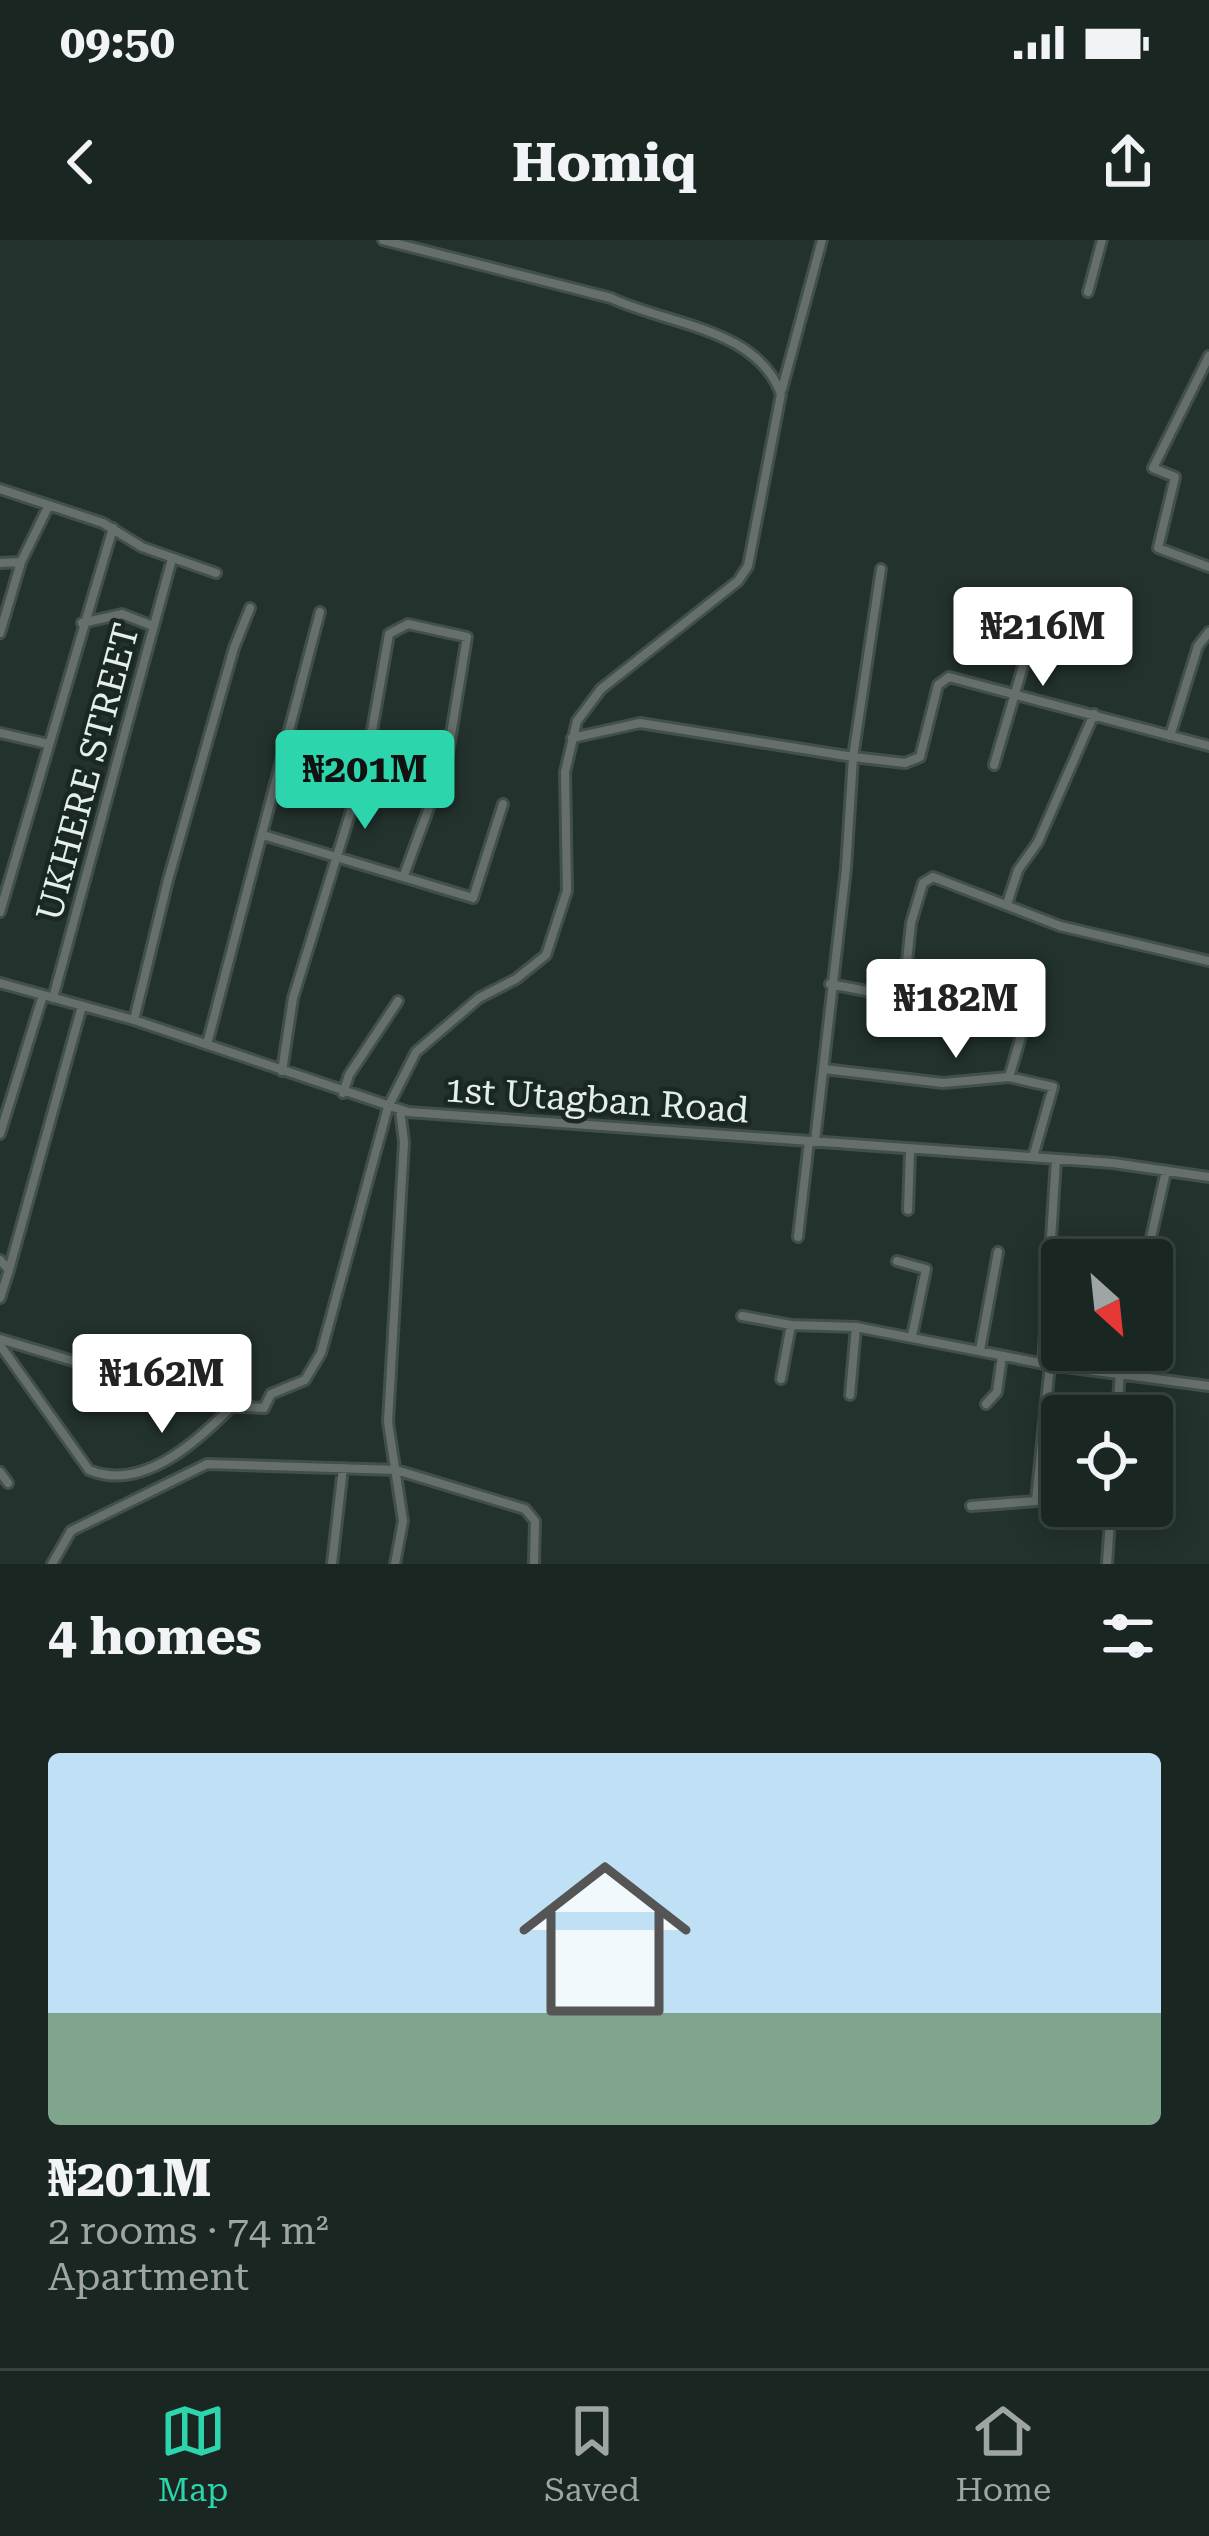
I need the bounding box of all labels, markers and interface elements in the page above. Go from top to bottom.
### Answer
text: 09:50 [60,16,175,69]
icon: back [48,129,114,195]
icon: share [1095,129,1161,195]
text: Homiq [512,131,697,194]
pin: ₦216M [959,587,1127,689]
text: ₦216M [980,603,1106,649]
street label: UKHERE STREET [28,619,148,926]
pin: ₦201M [281,730,449,832]
text: ₦201M [302,746,428,792]
pin: ₦182M [872,959,1040,1061]
text: ₦182M [893,975,1019,1021]
street label: 1st Utagban Road [444,1068,750,1132]
north arrow [1041,1239,1173,1371]
map controls [1041,1239,1173,1527]
pin: ₦162M [78,1334,246,1436]
text: ₦162M [99,1350,225,1396]
button: locate [1041,1395,1173,1527]
icon: filters [1095,1603,1161,1669]
text: 4 homes [48,1607,262,1666]
icon: home [497,1831,713,2047]
text: ₦201M [48,2149,212,2208]
text: 2 rooms · 74 m² [48,2208,329,2254]
text: Apartment [48,2254,249,2300]
tab: Map [158,2398,228,2509]
tab: Saved [544,2398,640,2509]
tab: Home [955,2398,1051,2509]

